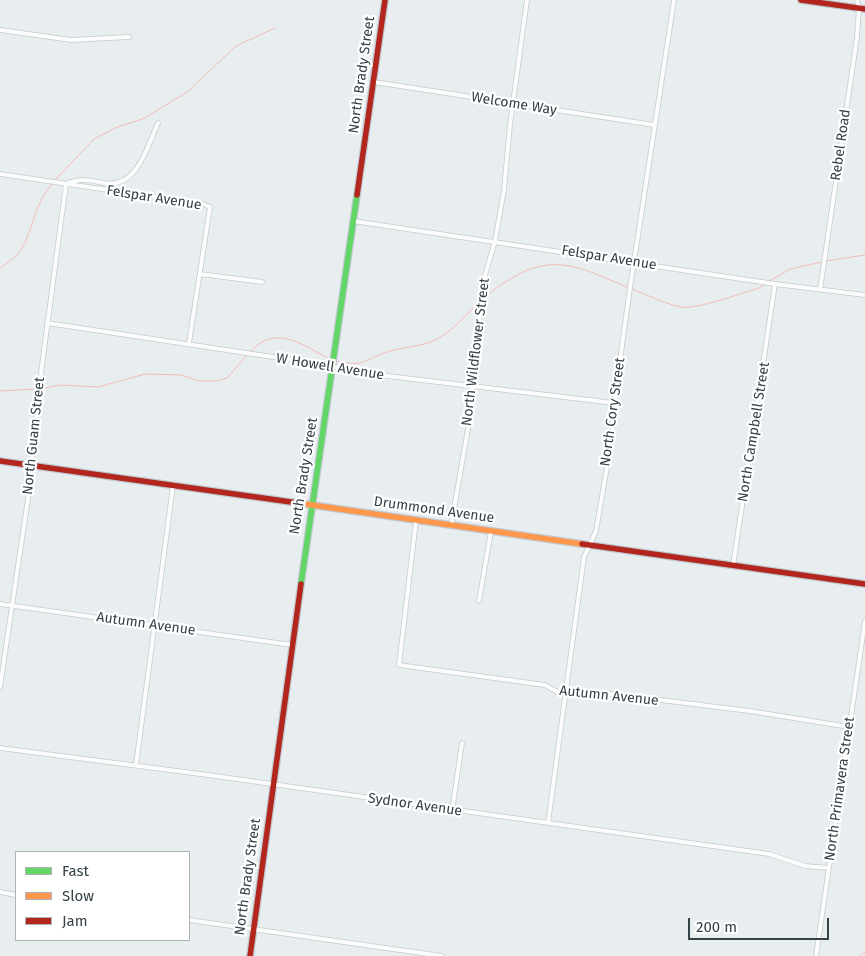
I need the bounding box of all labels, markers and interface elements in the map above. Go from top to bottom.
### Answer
street label: North Brady Street [345,15,379,135]
street label: Welcome Way [470,89,558,119]
street label: Rebel Road [828,108,854,182]
street label: Felspar Avenue [105,182,203,214]
street label: Felspar Avenue [560,242,658,274]
street label: North Wildflower Street [459,277,493,427]
street label: W Howell Avenue [275,350,385,384]
street label: North Cory Street [597,356,629,468]
street label: North Campbell Street [735,361,773,503]
street label: North Guam Street [19,376,49,496]
street label: North Brady Street [286,416,322,536]
street label: Drummond Avenue [373,493,495,527]
street label: Autumn Avenue [95,609,197,639]
street label: Autumn Avenue [559,682,659,710]
street label: North Primavera Street [822,716,858,862]
street label: Sydnor Avenue [367,790,463,820]
street label: North Brady Street [231,817,265,937]
legend [15,851,190,941]
text: Fast [62,862,89,880]
text: Slow [62,887,94,905]
scale bar [690,908,831,940]
text: Jam [62,912,88,930]
text: 200 m [696,918,737,936]

